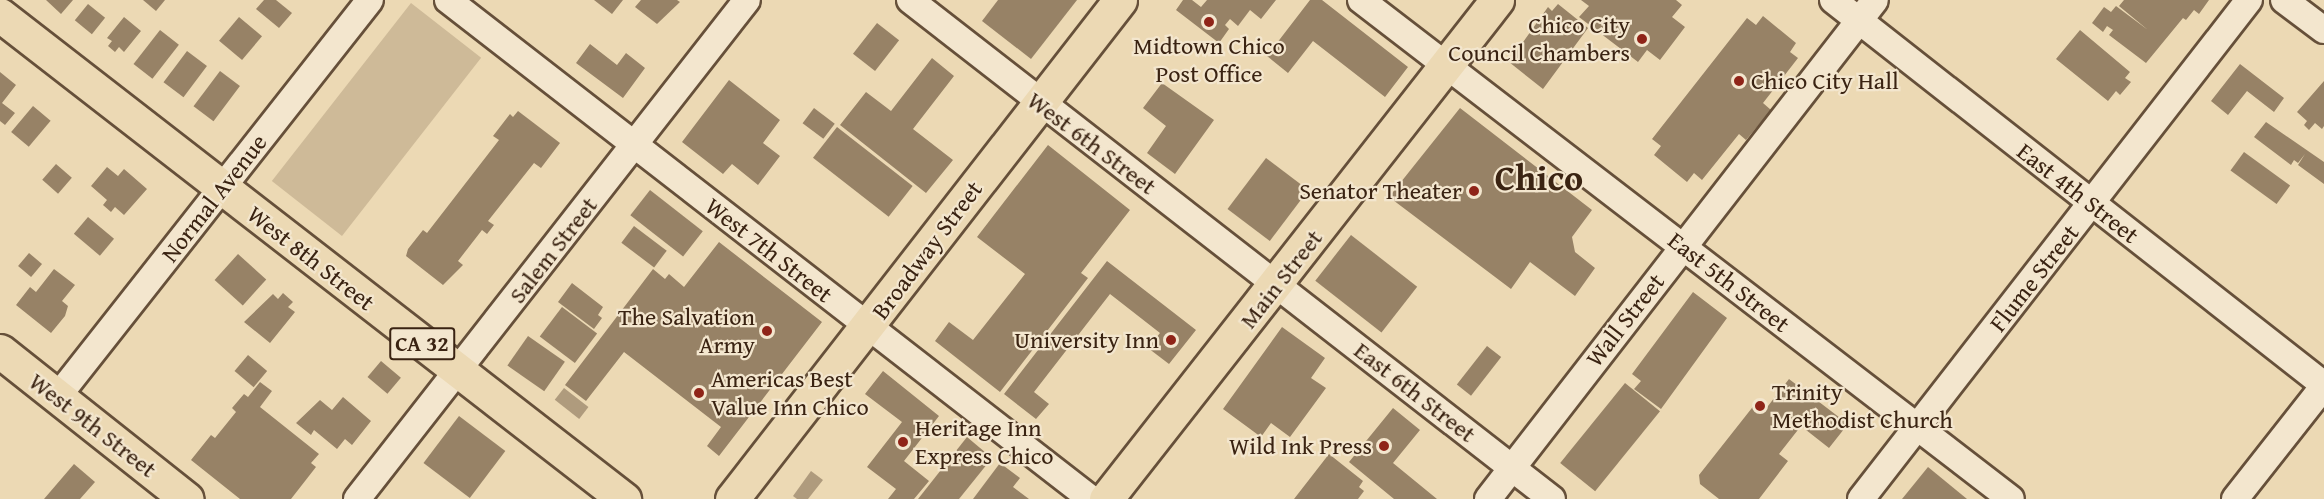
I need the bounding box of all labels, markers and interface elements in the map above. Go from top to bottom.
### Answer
place label: Chico City Council Chambers [1448,11,1630,67]
marker: Midtown Chico Post Office [1202,15,1216,29]
place label: Midtown Chico Post Office [1133,32,1285,88]
marker: Chico City Council Chambers [1635,32,1649,46]
place label: Chico City Hall [1751,67,1899,95]
marker: Chico City Hall [1732,74,1746,88]
street label: West 6th Street [1022,85,1162,201]
street label: Normal Avenue [155,128,273,268]
street label: East 4th Street [2012,137,2144,249]
district label: Chico [1495,155,1583,199]
street label: Broadway Street [866,175,988,325]
place label: Senator Theater [1299,177,1462,205]
marker: Senator Theater [1467,184,1481,198]
street label: Salem Street [503,191,603,309]
street label: West 7th Street [700,191,838,309]
street label: West 8th Street [242,199,380,317]
street label: Flume Street [1983,219,2085,337]
street label: Main Street [1234,224,1328,334]
street label: East 5th Street [1663,226,1795,338]
street label: Wall Street [1580,268,1670,372]
place label: The Salvation Army [618,303,755,359]
marker: The Salvation Army [760,324,774,338]
road number: CA 32 [389,325,455,363]
place label: University Inn [1014,326,1159,354]
marker: University Inn [1164,333,1178,347]
street label: East 6th Street [1349,336,1481,448]
place label: Americas Best Value Inn Chico [711,365,869,421]
street label: West 9th Street [24,366,162,484]
place label: Trinity Methodist Church [1772,378,1953,434]
marker: Americas Best Value Inn Chico [692,386,706,400]
marker: Trinity Methodist Church [1753,399,1767,413]
place label: Heritage Inn Express Chico [915,414,1054,470]
place label: Wild Ink Press [1229,432,1372,460]
marker: Heritage Inn Express Chico [896,435,910,449]
marker: Wild Ink Press [1377,439,1391,453]

